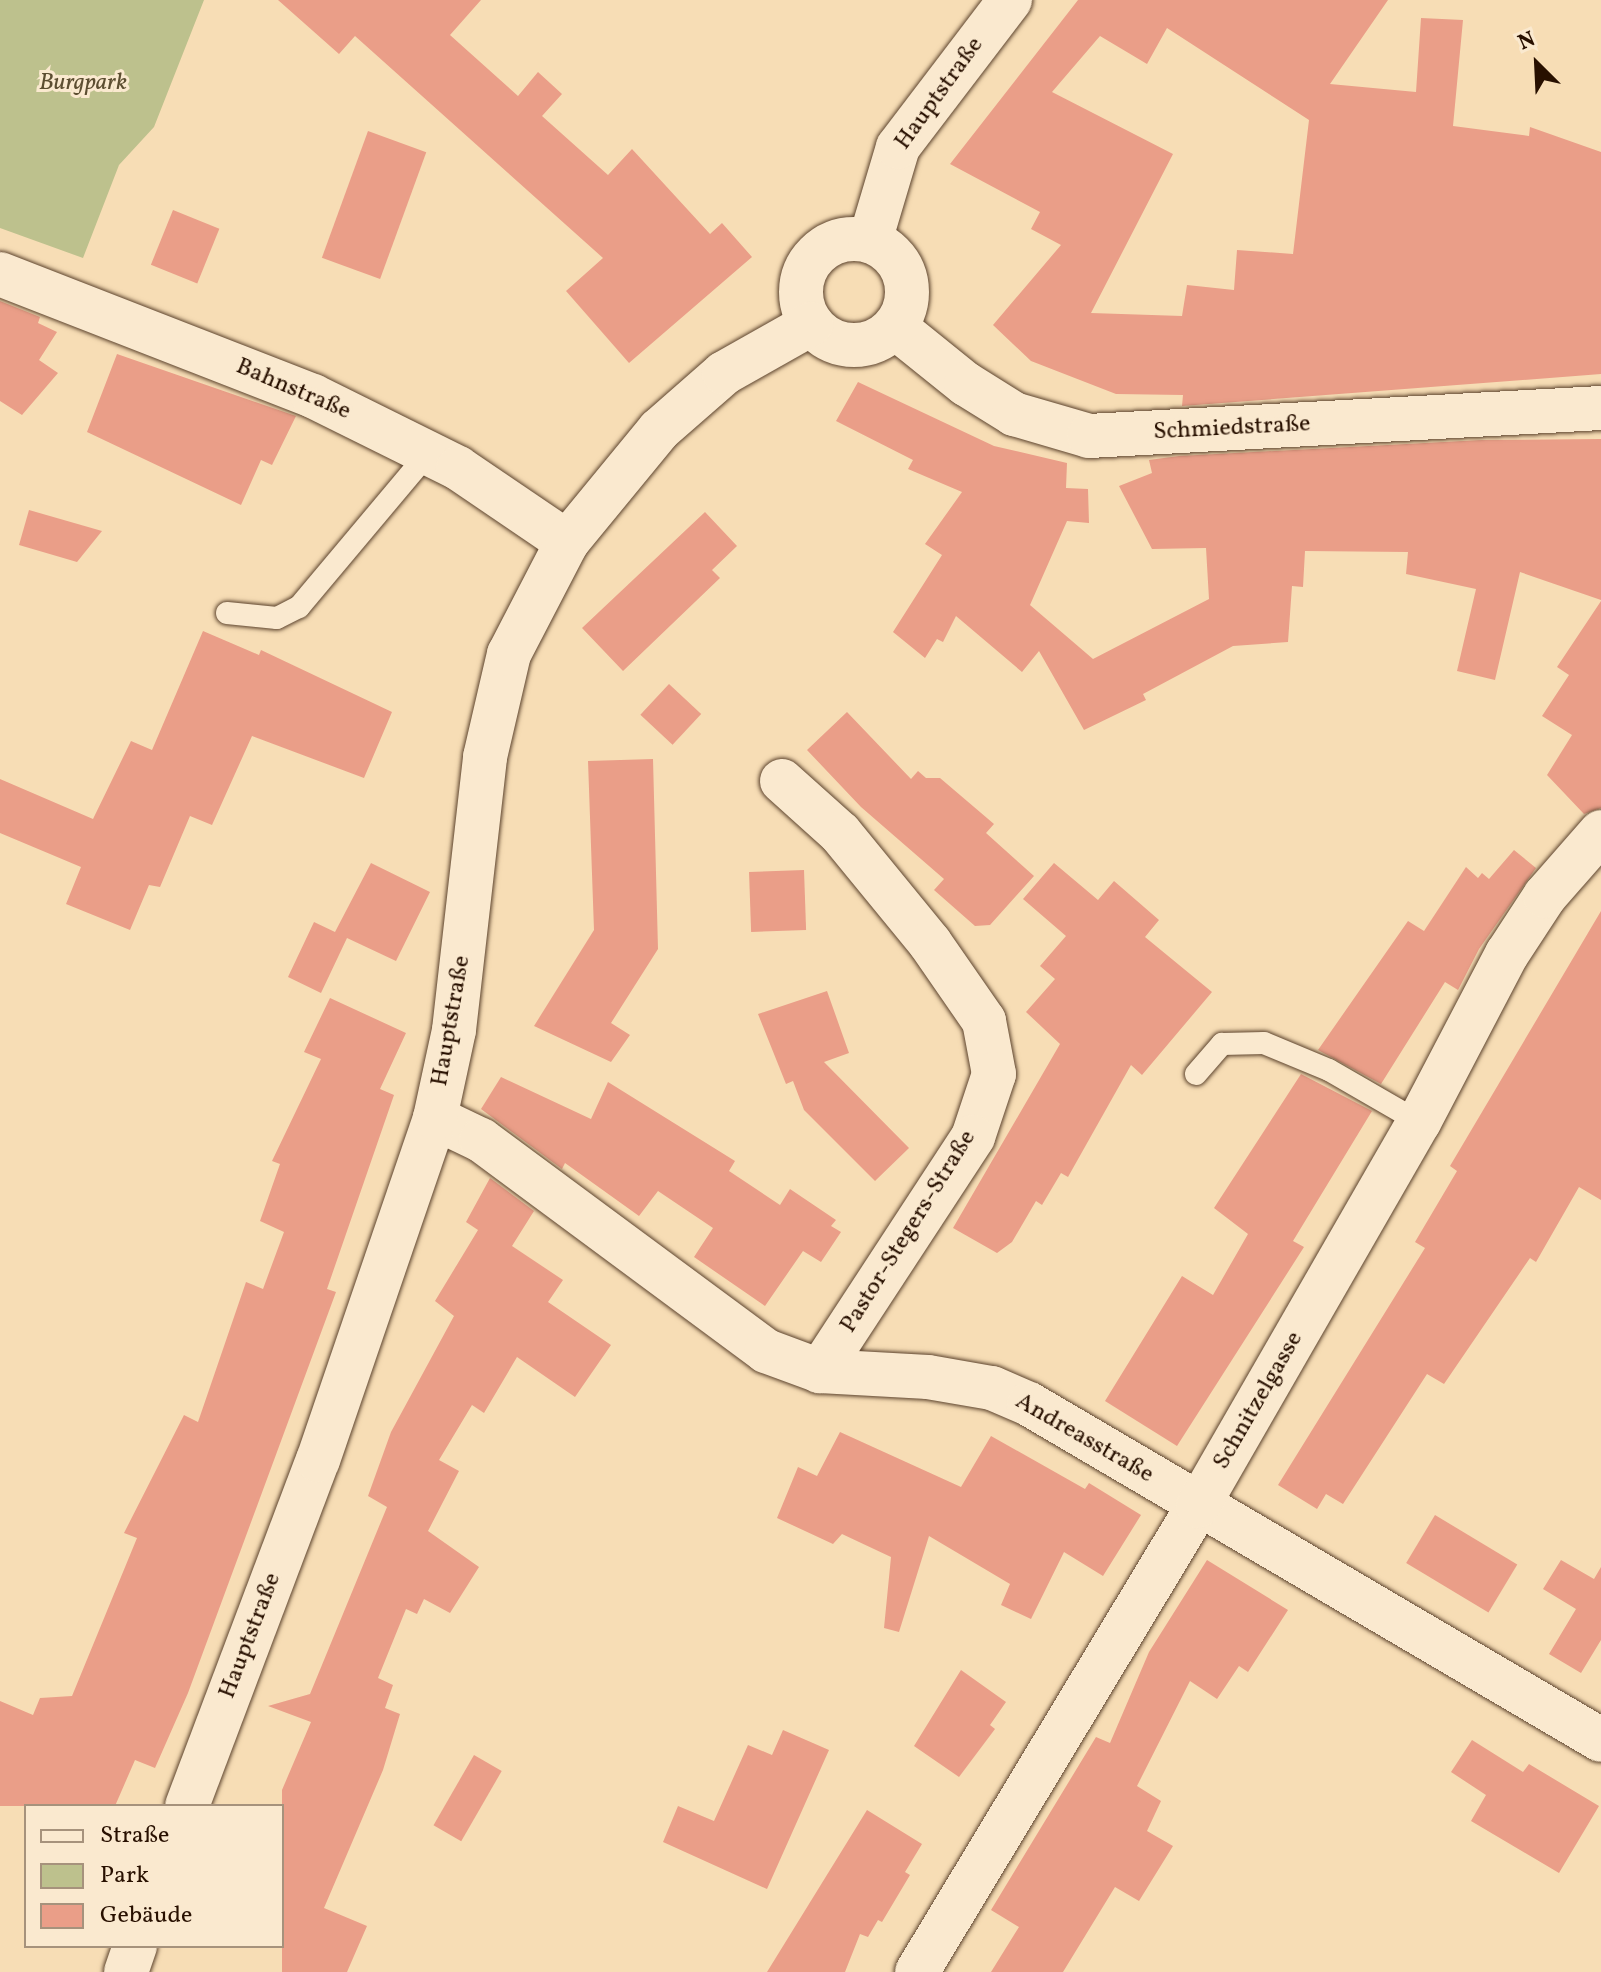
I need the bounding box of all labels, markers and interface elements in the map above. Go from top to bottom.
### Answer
north arrow [1497,24,1577,104]
text: N [1513,24,1541,59]
street label: Hauptstraße [890,32,990,156]
park label: Burgpark [39,70,127,98]
street label: Bahnstraße [231,353,355,427]
street label: Schmiedstraße [1153,410,1311,448]
street label: Hauptstraße [426,953,478,1089]
street label: Pastor-Stegers-Straße [835,1125,983,1339]
street label: Schnitzelgasse [1208,1327,1310,1475]
street label: Andreasstraße [1010,1388,1158,1490]
street label: Hauptstraße [214,1569,288,1703]
legend [24,1804,284,1948]
text: Straße [100,1819,169,1853]
text: Park [100,1859,149,1893]
text: Gebäude [100,1899,192,1933]

